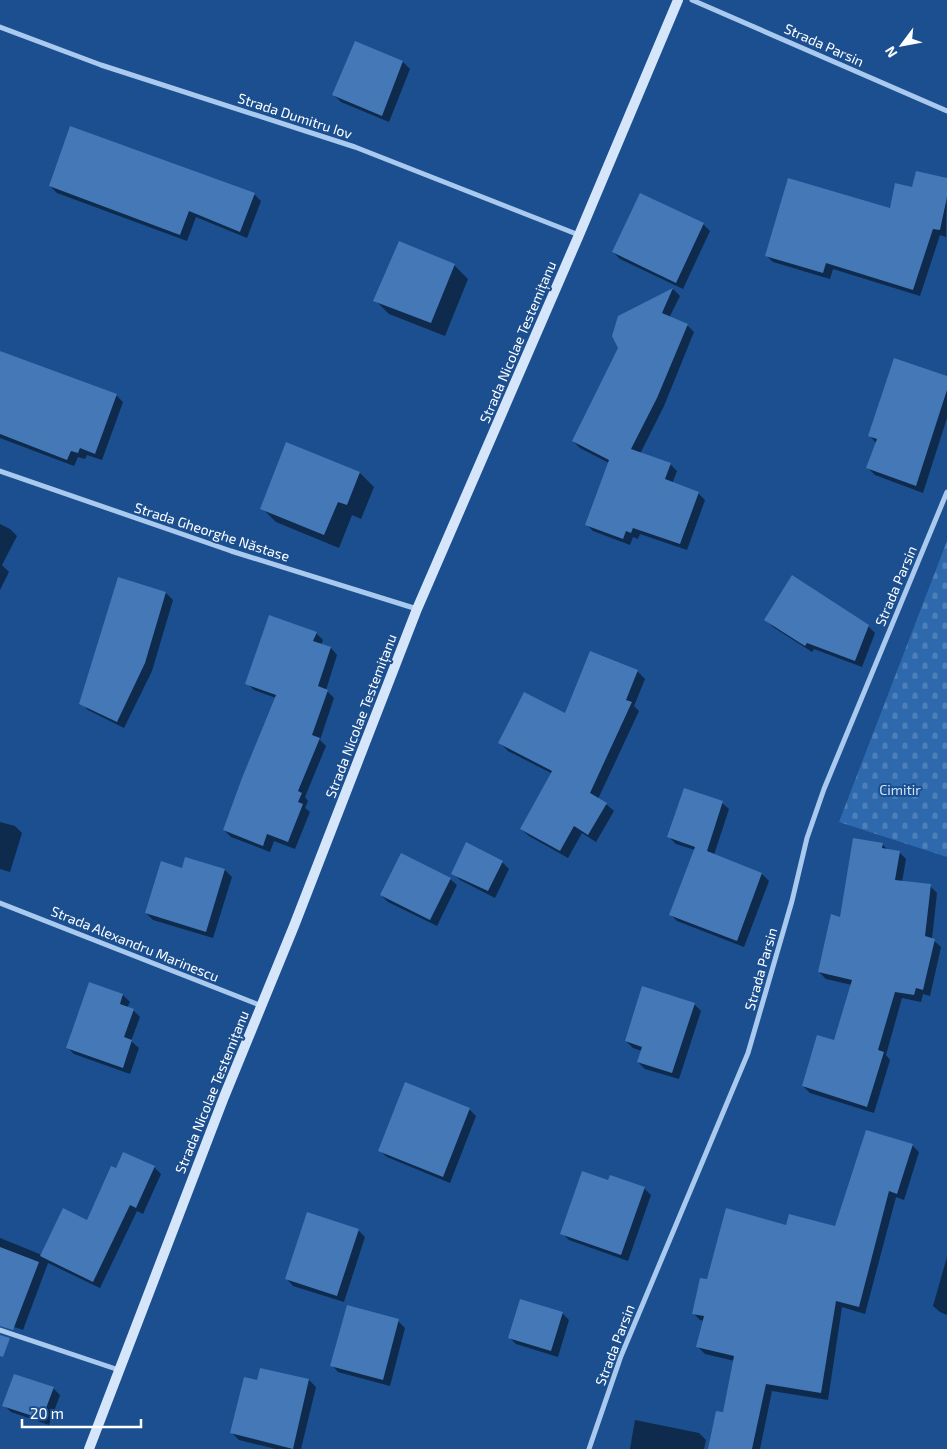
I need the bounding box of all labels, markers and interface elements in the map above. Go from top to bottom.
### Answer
street label: Strada Parsin [782,19,867,70]
north arrow [877,20,927,70]
text: N [881,43,900,61]
street label: Strada Dumitru Iov [236,89,355,142]
street label: Strada Nicolae Testemițanu [476,258,560,426]
street label: Strada Gheorghe Năstase [132,498,292,565]
street label: Strada Parsin [871,543,920,628]
street label: Strada Nicolae Testemițanu [321,631,401,801]
park label: Cimitir [879,781,921,798]
street label: Strada Alexandru Marinescu [49,902,222,985]
street label: Strada Parsin [741,925,780,1012]
street label: Strada Nicolae Testemițanu [171,1008,253,1176]
street label: Strada Parsin [591,1302,638,1388]
scale bar [22,1396,141,1428]
text: 20 m [30,1404,64,1422]

